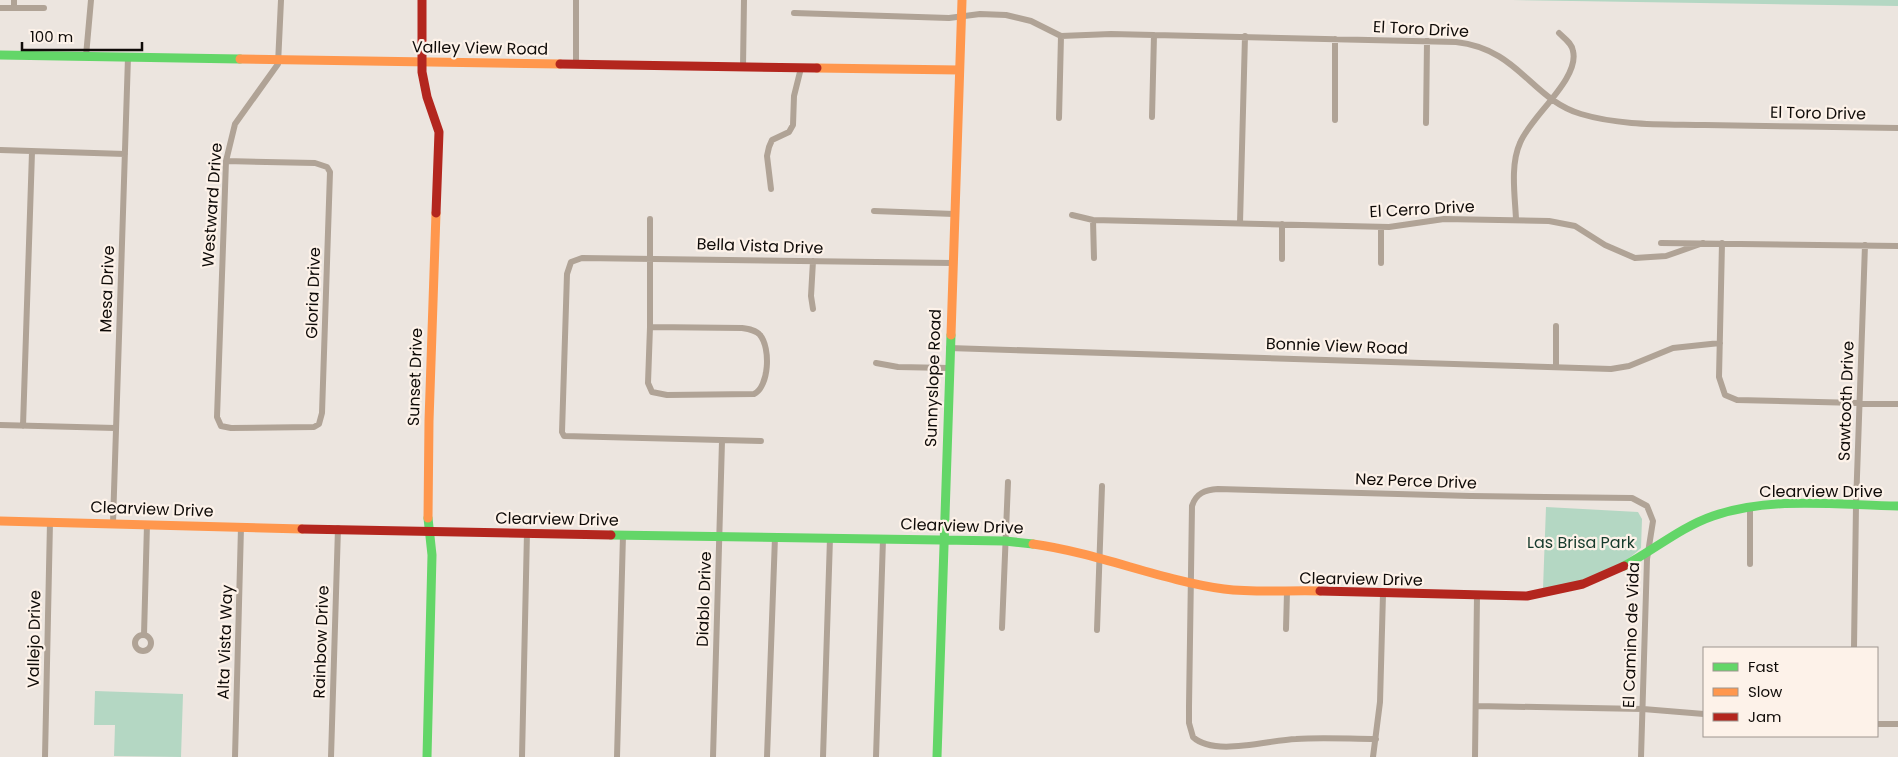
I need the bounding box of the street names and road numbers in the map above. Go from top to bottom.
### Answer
street label: El Toro Drive [1373,15,1470,43]
street label: Valley View Road [412,35,548,61]
street label: El Toro Drive [1770,101,1866,125]
street label: Westward Drive [196,142,228,268]
street label: El Cerro Drive [1369,195,1475,223]
street label: Bella Vista Drive [696,232,824,260]
street label: Mesa Drive [94,245,120,333]
street label: Gloria Drive [300,247,326,339]
street label: Sunnyslope Road [919,309,947,447]
street label: Sunset Drive [402,327,428,427]
street label: Bonnie View Road [1265,332,1409,360]
street label: Sawtooth Drive [1832,341,1860,461]
street label: Nez Perce Drive [1355,467,1477,495]
street label: Clearview Drive [1759,480,1883,503]
street label: Clearview Drive [90,495,214,523]
street label: Clearview Drive [495,506,619,532]
street label: Clearview Drive [900,512,1024,540]
street label: Diablo Drive [691,551,717,647]
street label: El Camino de Vida [1617,562,1645,708]
street label: Clearview Drive [1299,566,1423,592]
street label: Alta Vista Way [211,584,239,700]
street label: Rainbow Drive [308,585,334,699]
street label: Vallejo Drive [22,590,46,688]

